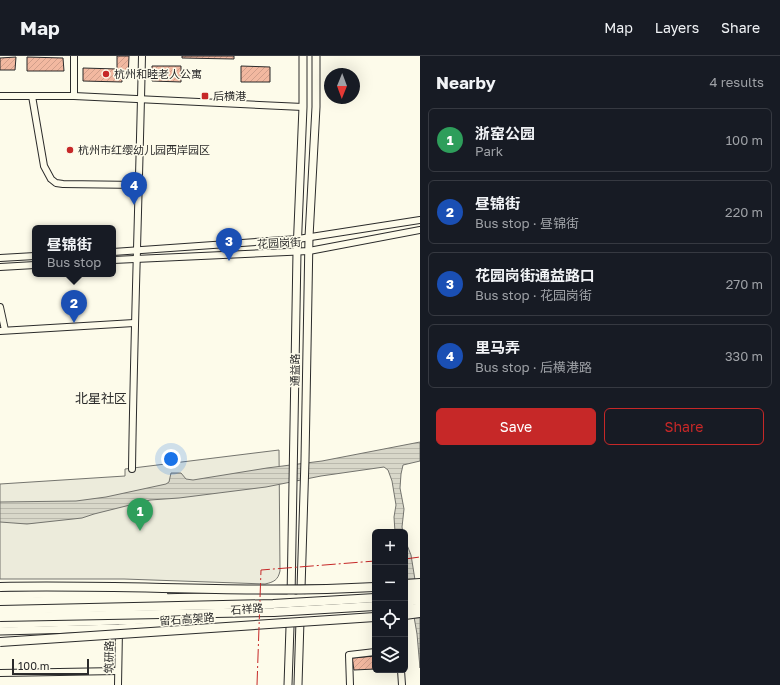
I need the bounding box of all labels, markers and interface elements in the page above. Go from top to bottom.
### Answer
text: Map [20,16,60,39]
text: Map [604,19,633,36]
text: Layers [655,19,699,36]
text: Share [721,19,760,36]
place label: 杭州和睦老人公寓 [114,67,202,80]
north arrow [324,68,360,104]
marker: 杭州和睦老人公寓 [101,69,111,79]
text: Nearby [436,72,496,93]
text: 4 results [710,74,764,90]
place label: 后横港 [213,89,246,102]
marker: 后横港 [200,91,210,101]
text: 浙窑公园 [475,124,535,142]
text: 1 [447,132,453,148]
text: 100 m [726,132,763,148]
place label: 杭州市红缨幼儿园西岸园区 [78,143,210,156]
text: Park [475,143,503,159]
marker: 杭州市红缨幼儿园西岸园区 [65,145,75,155]
pin: 4 [121,172,147,205]
text: 昼锦街 [475,194,520,212]
text: 2 [446,204,454,220]
text: 220 m [725,204,763,220]
text: Bus stop · 昼锦街 [475,215,579,231]
popup [32,225,116,277]
pin: 3 [216,228,242,261]
text: 昼锦街 [47,235,92,253]
street label: 花园岗街 [257,235,301,250]
text: Bus stop [47,254,101,270]
text: 花园岗街通益路口 [475,266,595,284]
text: 3 [446,276,454,292]
text: 270 m [726,276,763,292]
text: Bus stop · 花园岗街 [475,287,592,303]
pin: 2 [61,290,87,323]
text: 里马弄 [475,338,520,356]
text: 4 [446,348,454,364]
text: 330 m [725,348,763,364]
street label: 通益路 [288,353,301,387]
text: Bus stop · 后横港路 [475,359,592,375]
district label: 北星社区 [75,390,127,406]
button: Save [436,408,596,445]
button: Share [604,408,764,445]
your location [161,449,181,469]
pin: 1 [127,498,153,531]
map controls [372,529,408,673]
button: + [372,529,408,565]
button: − [372,565,408,601]
street label: 石祥路 [230,601,264,616]
button: locate [372,601,408,637]
street label: 留石高架路 [159,610,215,627]
button: layers [372,637,408,673]
street label: 筑研路 [102,640,115,674]
scale bar [12,657,89,676]
text: 100 m [18,659,49,672]

